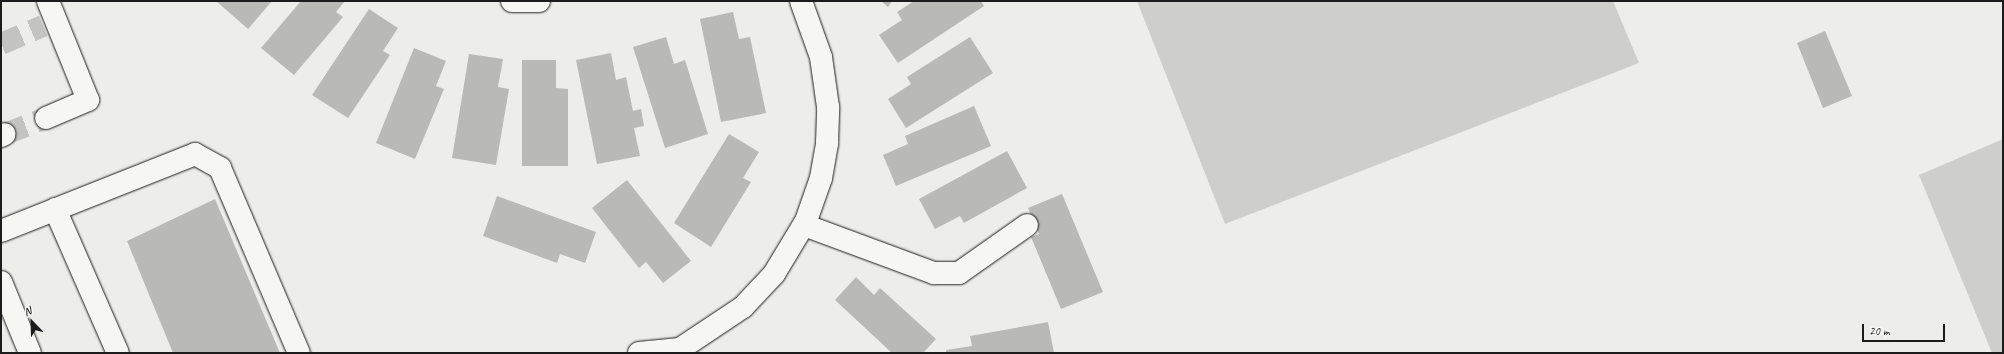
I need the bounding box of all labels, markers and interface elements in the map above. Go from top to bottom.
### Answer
north arrow [12,302,52,342]
text: N [21,303,33,319]
scale bar [1864,316,1947,342]
text: 20 m [1869,323,1889,339]

